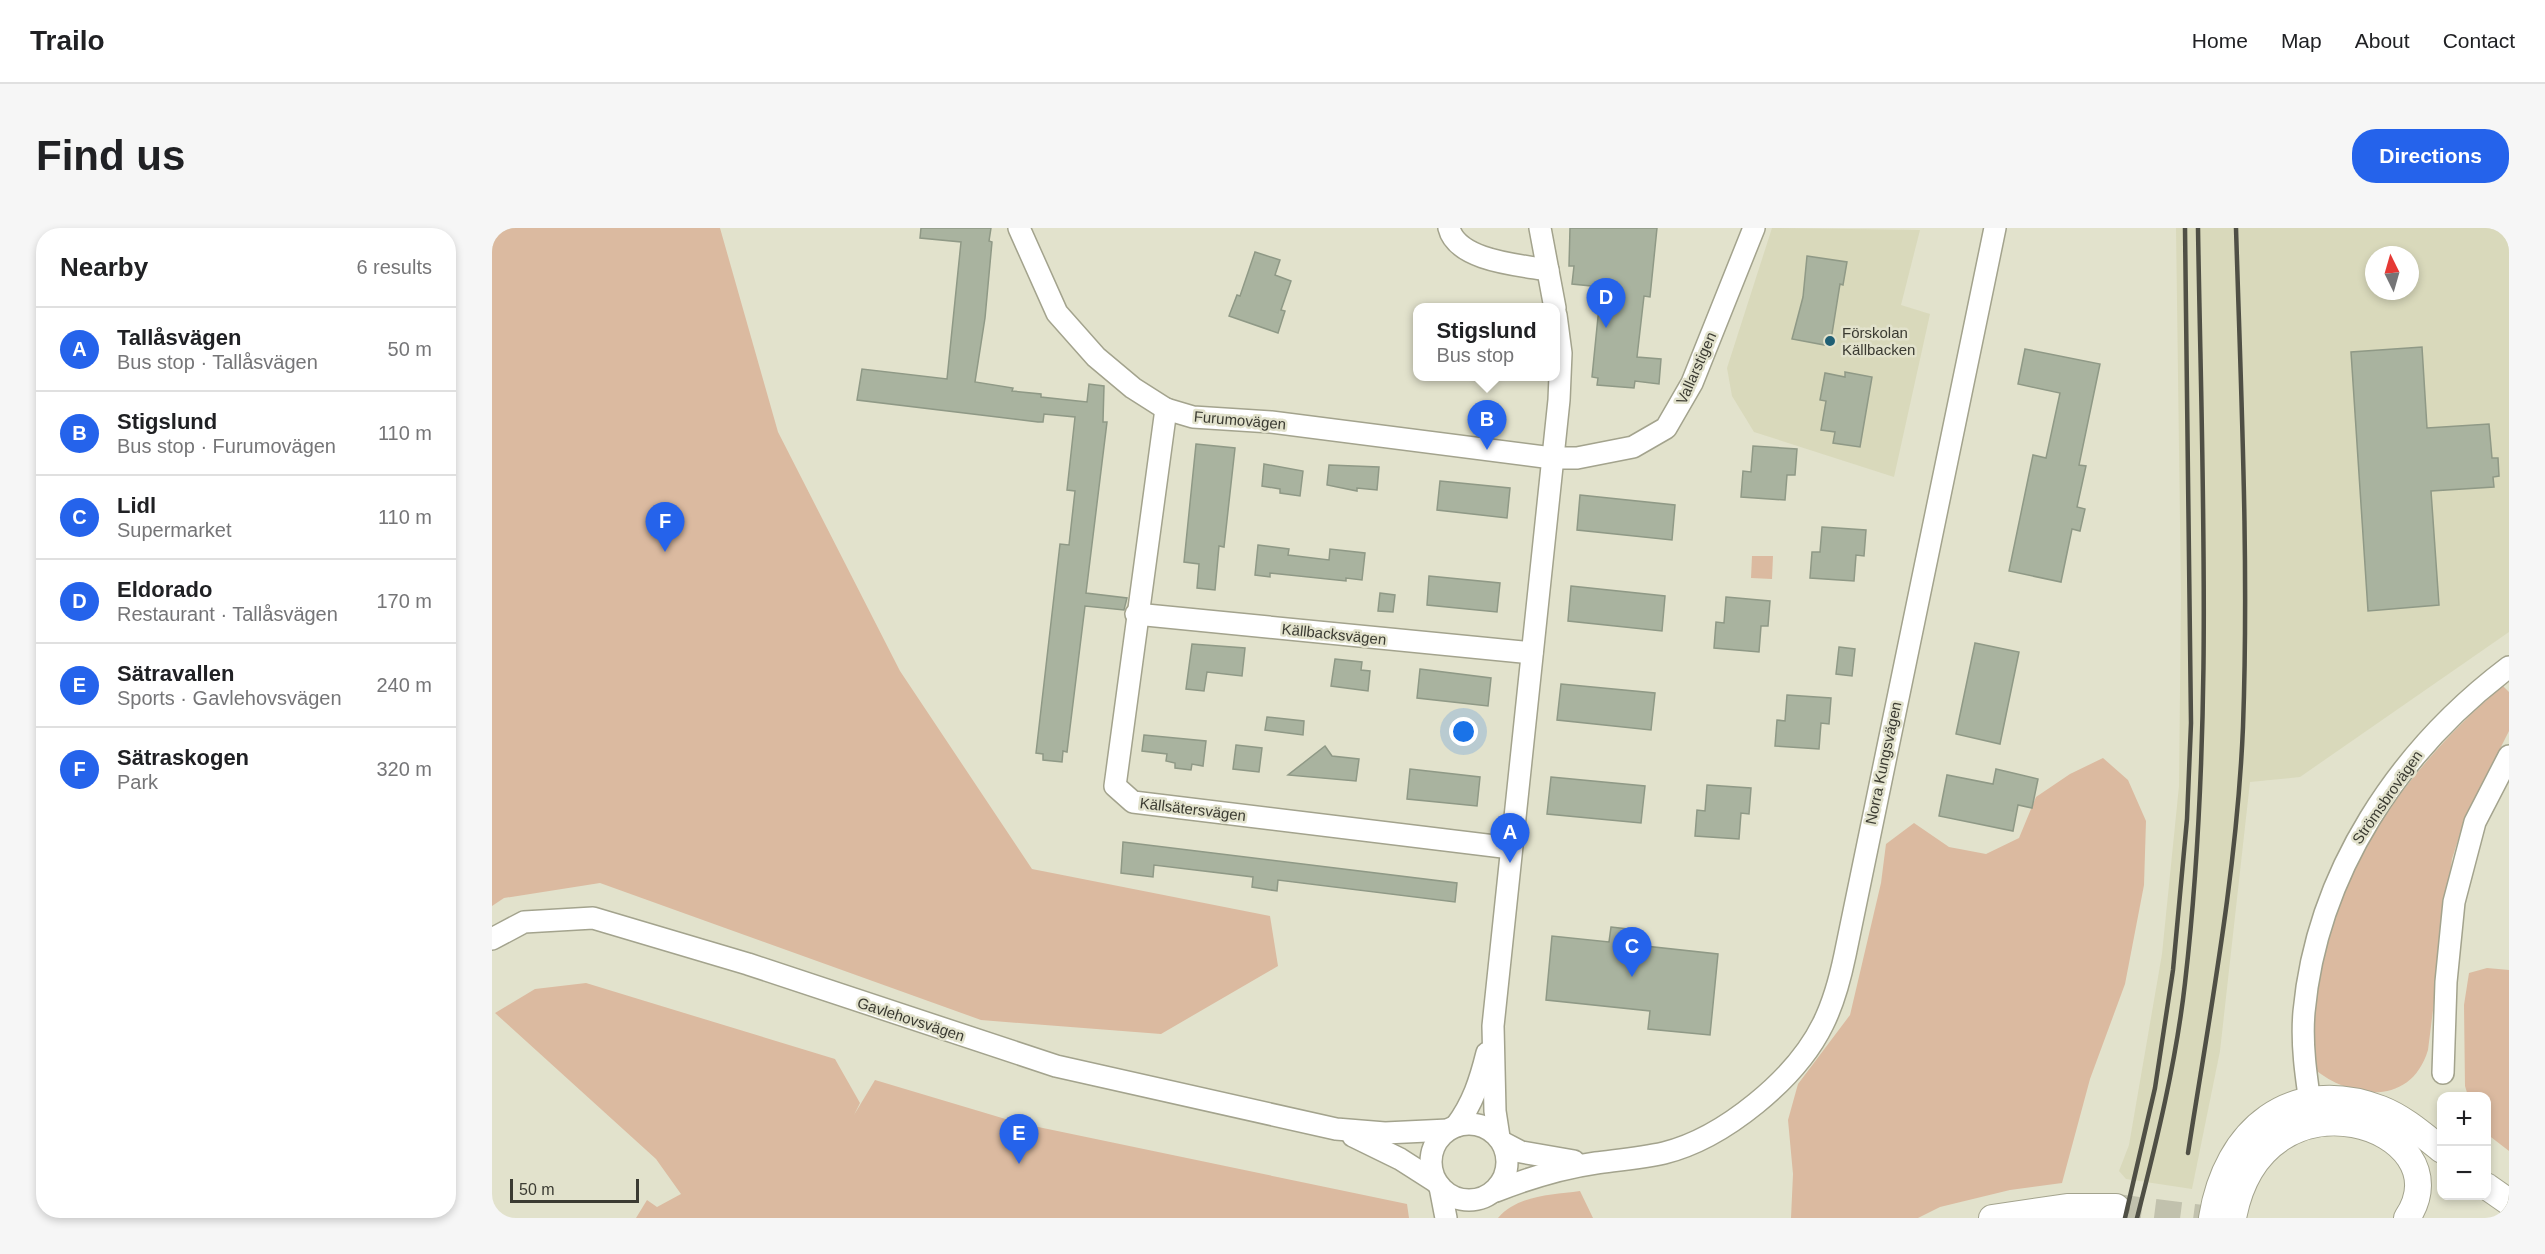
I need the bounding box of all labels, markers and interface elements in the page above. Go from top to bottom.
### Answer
text: Trailo [30,25,105,56]
text: Home [2192,29,2248,52]
text: Map [2281,29,2322,52]
text: About [2355,29,2410,52]
text: Contact [2443,29,2515,52]
button: Directions [2352,129,2509,183]
text: Find us [36,132,185,179]
north arrow [2365,246,2419,300]
text: Nearby [60,252,148,282]
text: 6 results [356,256,432,278]
pin: D [1586,279,1626,328]
popup [1413,303,1560,381]
text: Stigslund [1436,318,1537,343]
place label: Förskolan Källbacken [1842,324,1915,358]
text: Tallåsvägen [117,325,241,350]
street label: Vallarstigen [1673,329,1719,407]
marker: Förskolan Källbacken [1823,334,1837,348]
text: A [72,338,87,360]
text: 50 m [388,338,432,360]
text: Bus stop [1436,344,1514,366]
text: Bus stop · Tallåsvägen [117,351,318,373]
pin: B [1468,400,1506,450]
street label: Furumovägen [1193,407,1287,433]
text: Stigslund [117,409,217,434]
text: B [72,422,87,444]
text: 110 m [378,422,432,444]
text: Bus stop · Furumovägen [117,435,336,457]
text: Lidl [117,493,156,518]
pin: F [646,502,684,552]
text: C [72,506,87,528]
text: 110 m [378,506,432,528]
text: Supermarket [117,519,232,541]
text: Eldorado [117,577,212,602]
text: D [72,590,87,612]
text: 170 m [376,590,432,612]
text: Restaurant · Tallåsvägen [117,603,338,625]
street label: Källbacksvägen [1281,620,1387,648]
text: Sätravallen [117,661,234,686]
text: E [73,674,86,696]
text: 240 m [376,674,432,696]
text: Sports · Gavlehovsvägen [117,687,342,709]
street label: Norra Kungsvägen [1862,700,1904,826]
your location [1449,717,1478,746]
text: Sätraskogen [117,745,249,770]
street label: Strömsbrovägen [2348,747,2426,847]
text: F [73,758,86,780]
text: 320 m [376,758,432,780]
text: Park [117,771,158,793]
street label: Källsätersvägen [1139,794,1247,824]
pin: A [1490,814,1530,863]
pin: C [1612,928,1652,977]
street label: Gavlehovsvägen [855,994,967,1044]
map controls [2437,1092,2491,1200]
button: + [2437,1092,2491,1146]
pin: E [1000,1114,1038,1164]
button: − [2437,1146,2491,1200]
scale bar [510,1176,639,1204]
text: 50 m [519,1181,555,1198]

